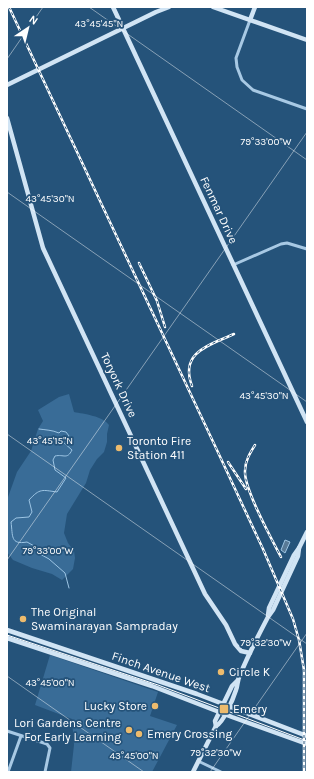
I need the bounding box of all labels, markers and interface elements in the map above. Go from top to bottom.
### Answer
north arrow [8,8,48,48]
text: N [26,13,40,28]
text: 43°45'45"N [75,18,123,30]
text: 79°33'00"W [241,136,292,148]
street label: Fenmar Drive [197,174,241,246]
text: 43°45'30"N [25,193,75,205]
street label: Toryork Drive [98,350,140,420]
text: 43°45'30"N [239,390,289,402]
place label: Toronto Fire Station 411 [127,434,191,462]
text: 43°45'15"N [27,435,73,447]
marker: Toronto Fire Station 411 [114,443,124,453]
text: 79°33'00"W [23,545,74,557]
place label: The Original Swaminarayan Sampraday [31,605,178,633]
marker: The Original Swaminarayan Sampraday [18,614,28,624]
text: 79°32'30"W [241,637,291,649]
street label: Finch Avenue West [110,649,212,696]
place label: Circle K [229,665,271,679]
marker: Circle K [216,667,226,677]
text: 43°45'00"N [25,677,75,689]
place label: Lucky Store [84,699,147,713]
marker: Lucky Store [150,701,160,711]
place label: Emery [233,702,267,716]
marker: Emery [218,703,230,715]
place label: Lori Gardens Centre For Early Learning [14,716,121,744]
marker: Lori Gardens Centre For Early Learning [124,725,134,735]
place label: Emery Crossing [147,727,233,741]
marker: Emery Crossing [134,729,144,739]
text: 79°32'30"W [191,747,241,759]
text: 43°45'00"N [109,750,159,762]

